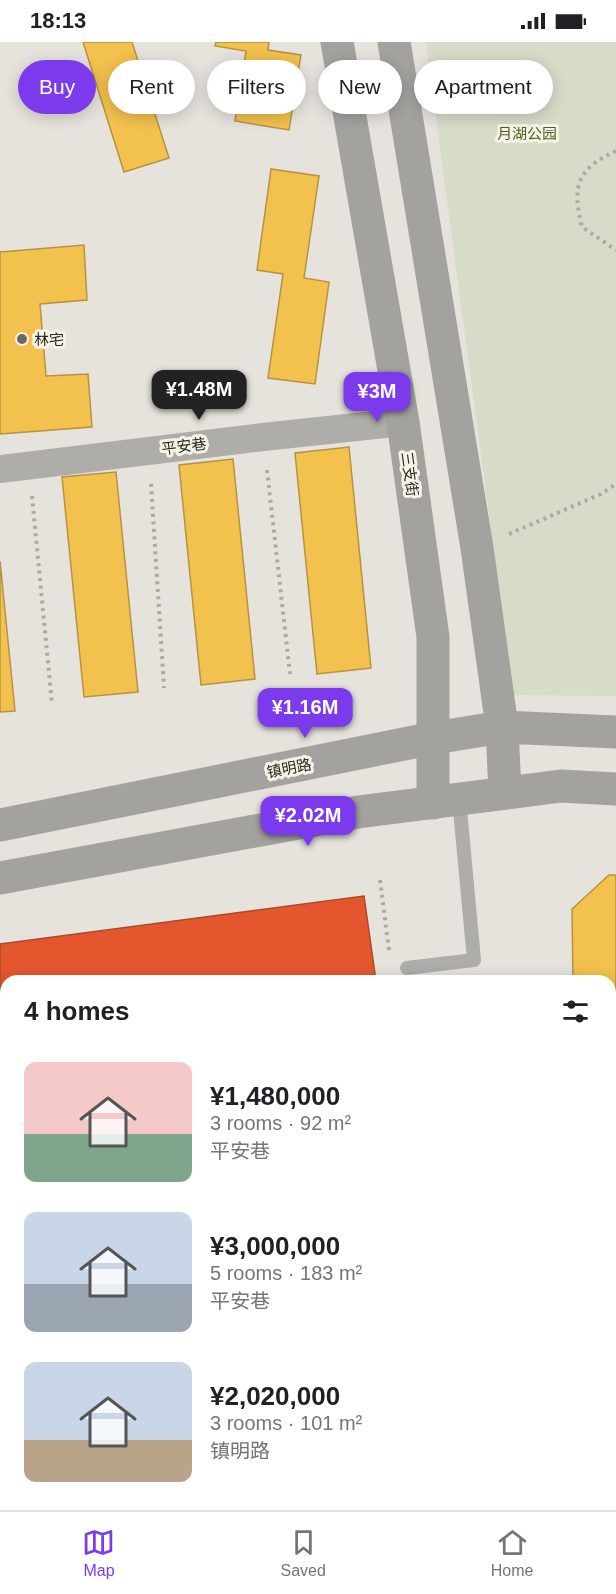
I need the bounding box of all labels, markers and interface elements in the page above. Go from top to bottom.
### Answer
text: 18:13 [30,8,86,33]
chip: Buy [18,60,96,114]
chip: Rent [108,60,195,114]
chip: Filters [207,60,306,114]
chip: New [318,60,402,114]
chip: Apartment [414,60,553,114]
park label: 月湖公园 [497,125,557,142]
place label: 林宅 [34,331,64,348]
marker: 林宅 [15,332,29,346]
pin: ¥1.48M [150,370,248,421]
pin: ¥3M [348,372,406,423]
text: ¥1.48M [166,378,232,400]
text: ¥3M [358,380,396,402]
street label: 平安巷 [161,435,207,457]
street label: 三支街 [398,451,422,497]
pin: ¥1.16M [256,688,354,739]
text: ¥1.16M [272,696,338,718]
street label: 镇明路 [265,755,313,781]
pin: ¥2.02M [259,796,357,847]
text: ¥2.02M [275,804,341,826]
icon: filters [559,995,592,1028]
text: 4 homes [24,996,130,1026]
text: ¥1,480,000 [210,1081,340,1111]
icon: home [72,1086,144,1158]
text: 3 rooms · 92 m² [210,1112,351,1134]
text: 平安巷 [210,1140,270,1162]
text: ¥3,000,000 [210,1231,340,1261]
icon: home [72,1236,144,1308]
text: 5 rooms · 183 m² [210,1262,362,1284]
text: 平安巷 [210,1290,270,1312]
text: ¥2,020,000 [210,1381,340,1411]
icon: home [72,1386,144,1458]
text: 3 rooms · 101 m² [210,1412,362,1434]
text: 镇明路 [210,1440,270,1462]
tab: Map [82,1526,115,1580]
tab: Saved [280,1526,326,1580]
tab: Home [491,1526,533,1580]

